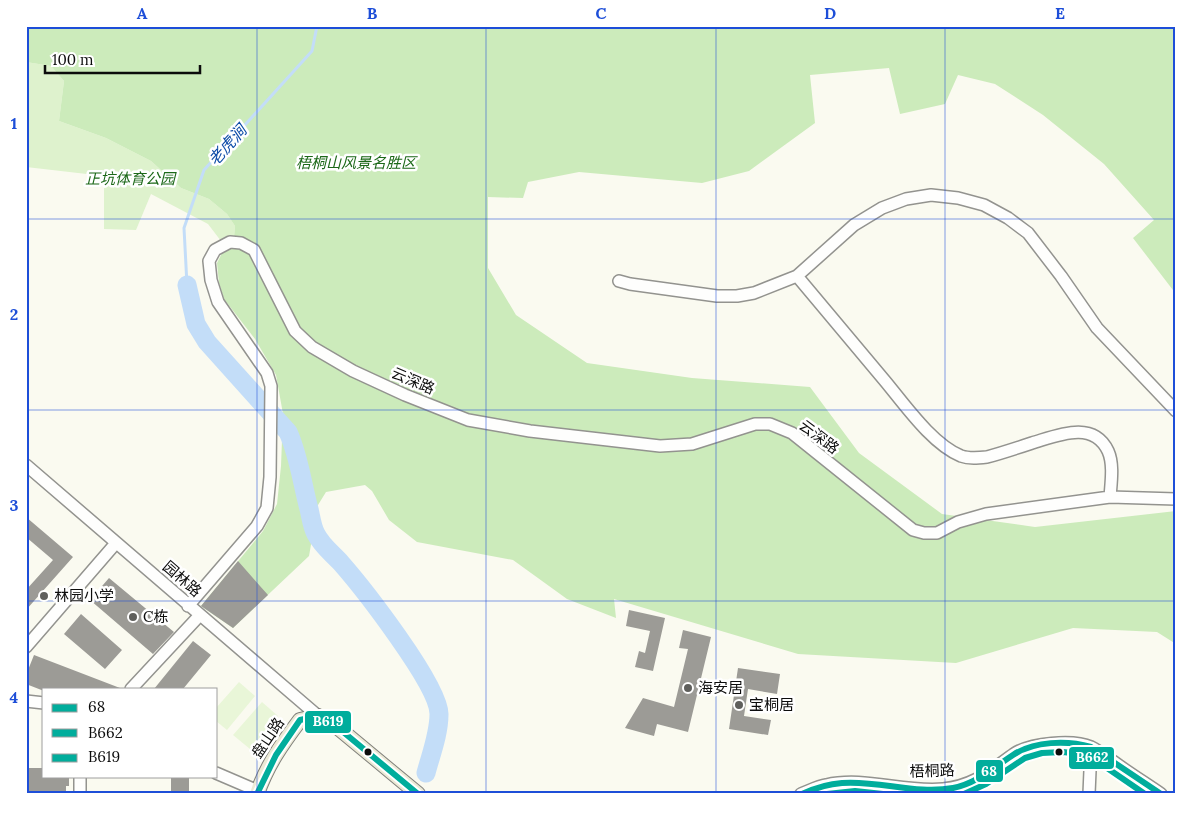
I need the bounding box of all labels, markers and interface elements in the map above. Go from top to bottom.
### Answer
text: A [137,3,148,23]
text: B [367,3,378,23]
text: C [595,3,607,23]
text: D [824,3,836,23]
text: E [1055,3,1065,23]
scale bar [45,42,200,74]
text: 100 m [52,50,93,69]
text: 1 [11,113,17,133]
water label: 老虎涧 [204,119,252,170]
park label: 梧桐山风景名胜区 [296,153,418,172]
park label: 正坑体育公园 [85,169,177,188]
text: 2 [10,304,18,324]
street label: 云深路 [389,363,438,398]
street label: 云深路 [796,415,843,458]
text: 3 [10,495,19,515]
street label: 园林路 [159,557,206,601]
place label: 林园小学 [54,586,114,605]
marker: 林园小学 [38,590,50,602]
place label: C栋 [143,607,169,626]
marker: C栋 [127,611,139,623]
place label: 海安居 [698,678,743,697]
marker: 海安居 [682,682,694,694]
text: 4 [10,687,19,707]
legend [42,688,218,778]
place label: 宝桐居 [749,695,794,714]
text: 68 [88,697,105,716]
marker: 宝桐居 [733,699,745,711]
line badge: B619 [304,710,352,734]
text: B619 [312,712,344,730]
street label: 盘山路 [247,714,288,762]
text: B662 [88,723,123,742]
line badge: B662 [1068,746,1115,770]
text: B619 [88,747,120,766]
unlabelled marker [363,747,373,757]
unlabelled marker [1054,747,1064,757]
text: B662 [1076,748,1108,766]
line badge: 68 [975,759,1004,783]
street label: 梧桐路 [909,760,955,781]
text: 68 [981,762,997,780]

